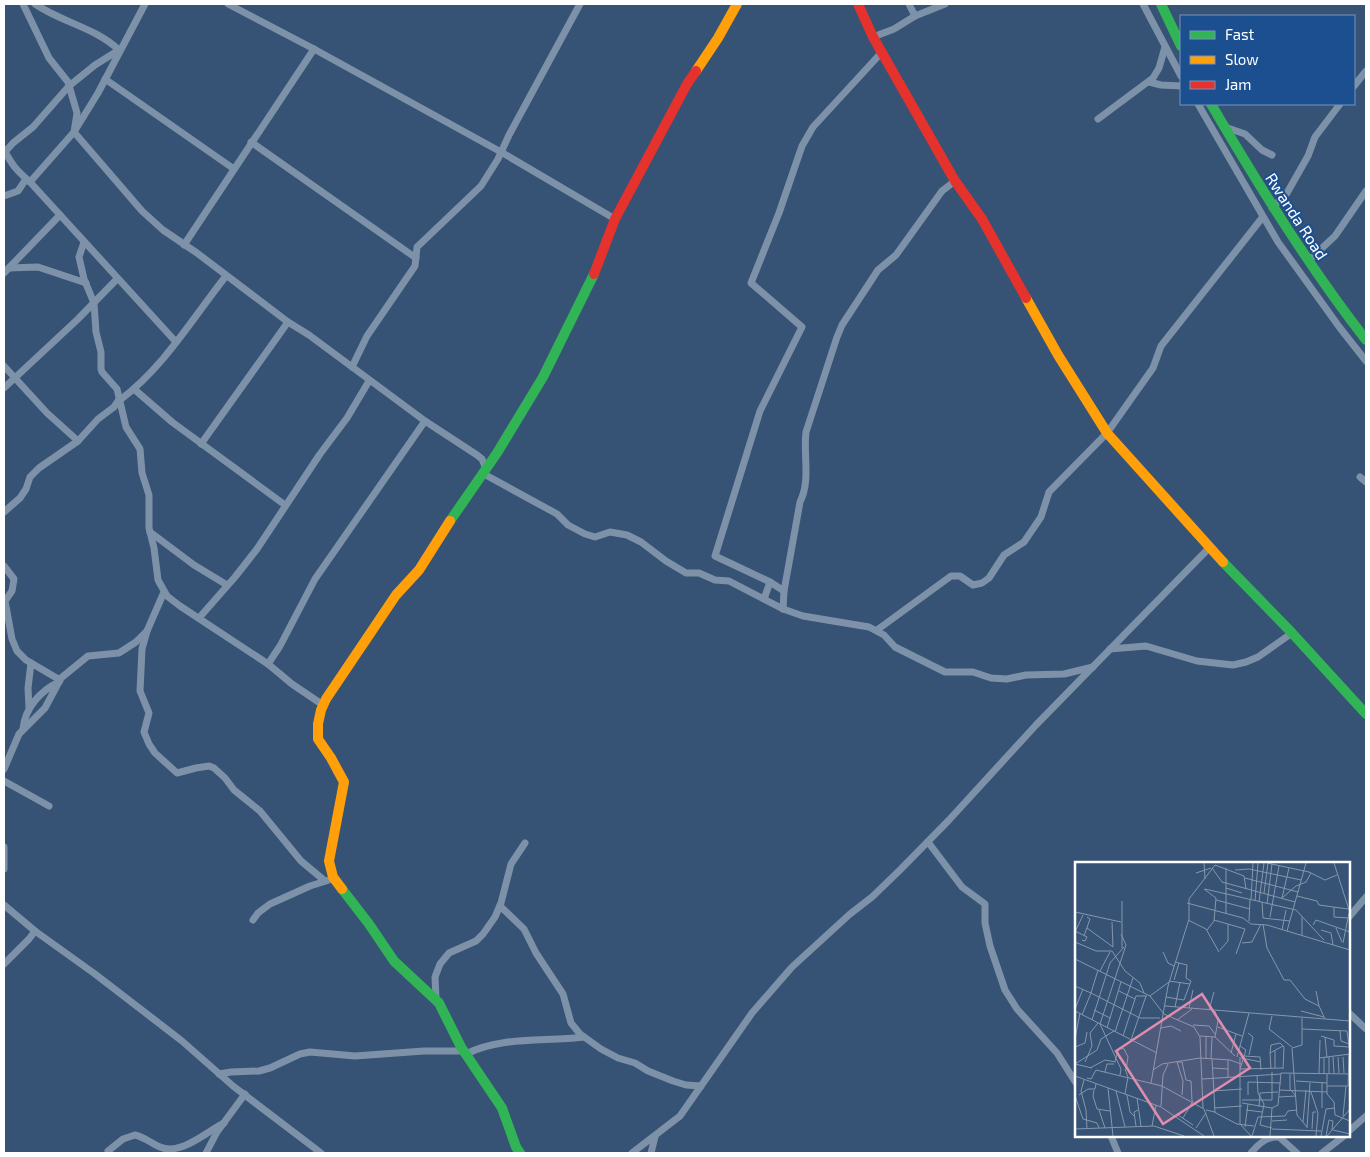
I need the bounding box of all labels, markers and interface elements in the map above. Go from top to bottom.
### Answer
legend [1180,15,1355,105]
text: Fast [1225,25,1255,43]
text: Slow [1225,50,1259,68]
text: Jam [1225,75,1251,93]
street label: Rwanda Road [1262,169,1332,263]
inset map [1075,862,1350,1137]

